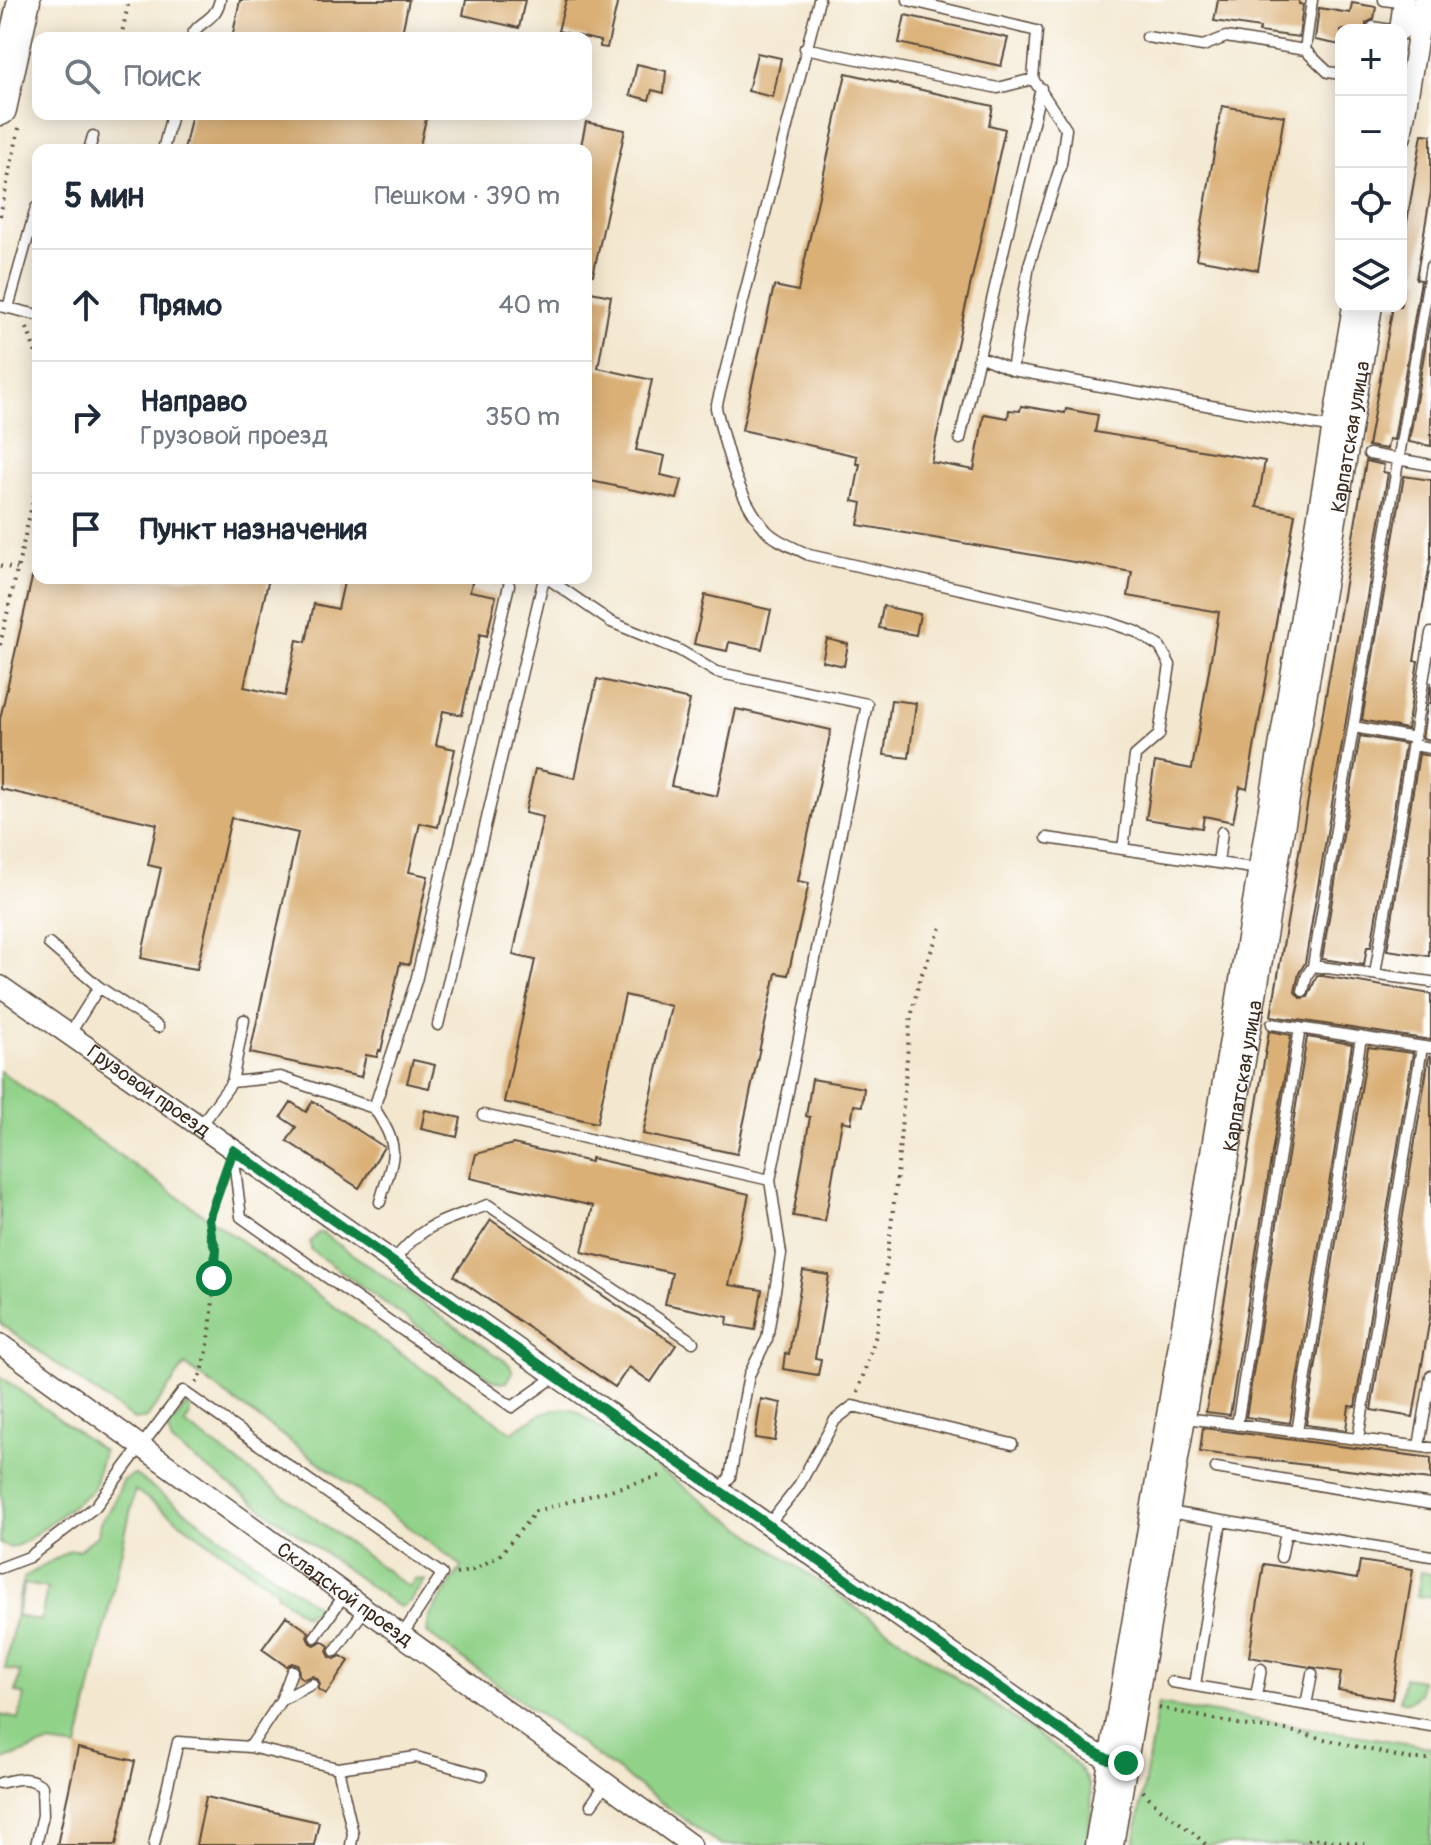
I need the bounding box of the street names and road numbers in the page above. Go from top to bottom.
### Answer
street label: Карпатская улица [1325,359,1375,514]
street label: Карпатская улица [1217,998,1267,1153]
street label: Грузовой проезд [83,1039,215,1142]
street label: Складской проезд [272,1537,418,1652]

